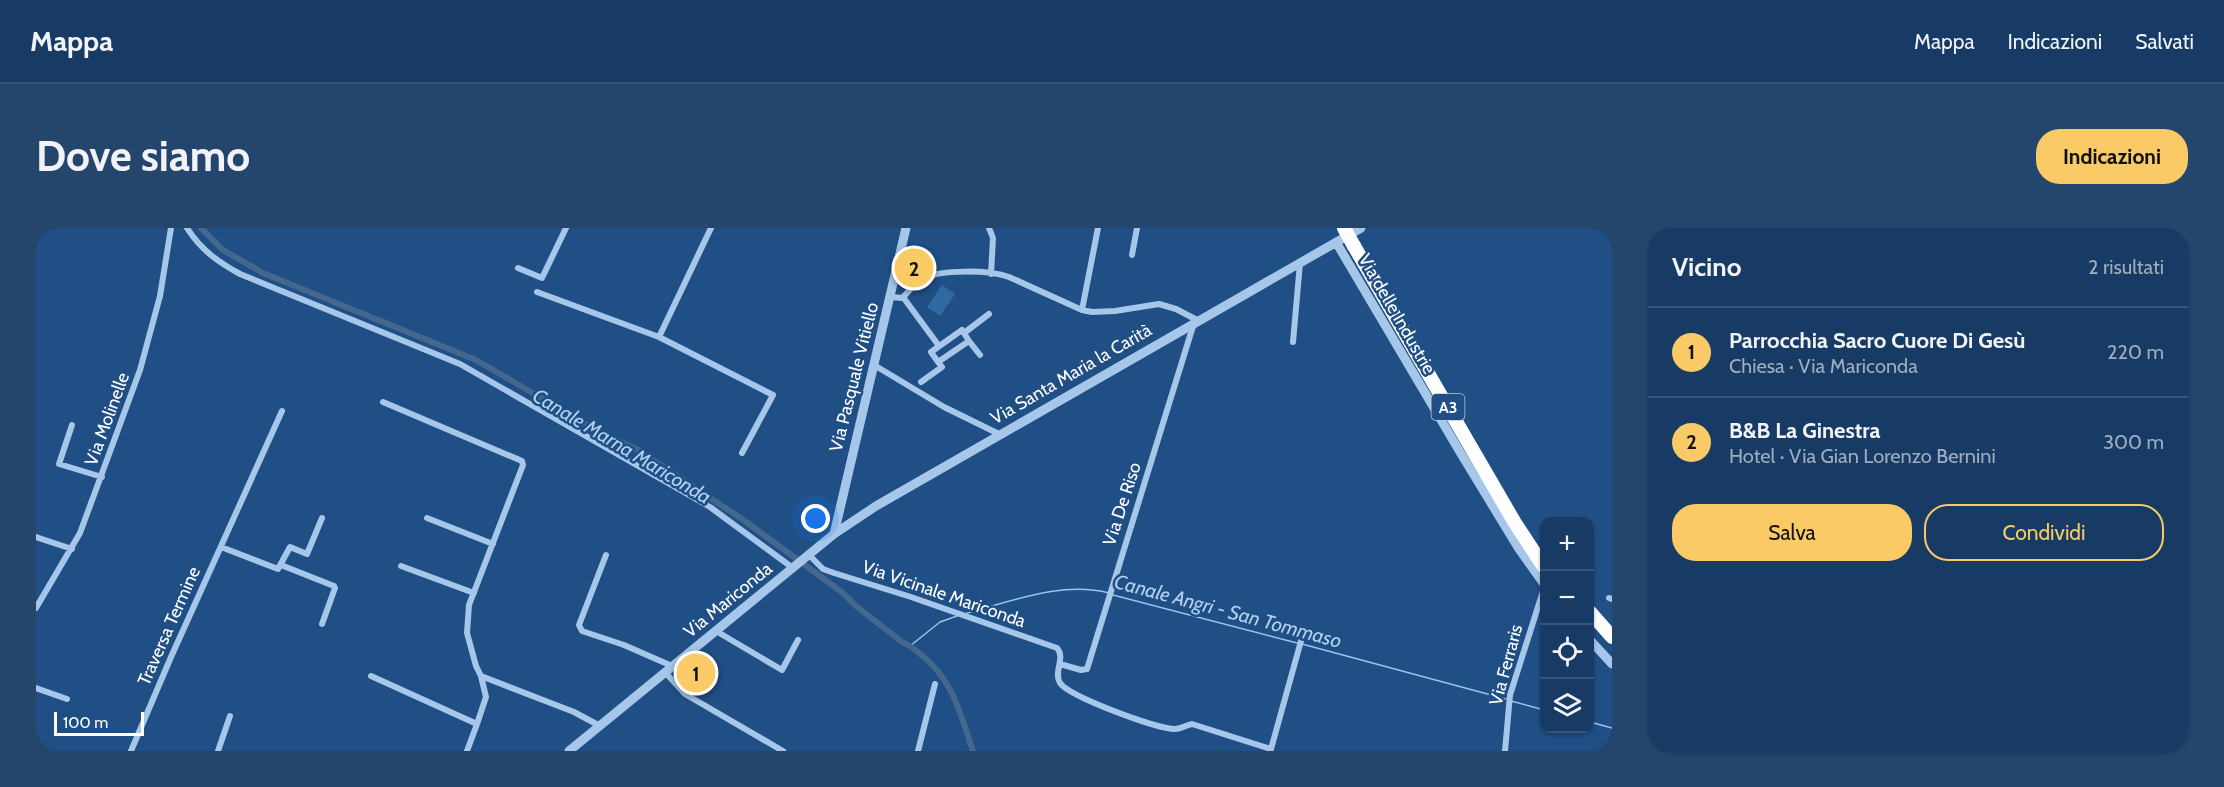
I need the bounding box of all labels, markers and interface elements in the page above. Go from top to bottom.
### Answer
text: Mappa [30,24,113,58]
text: Mappa [1914,29,1975,54]
text: Indicazioni [2008,29,2102,54]
text: Salvati [2135,29,2194,54]
button: Indicazioni [2036,129,2188,184]
text: Dove siamo [36,130,250,182]
pin: 2 [894,246,934,291]
street label: Via delle Industrie [1354,250,1440,378]
text: Vicino [1672,251,1741,283]
text: 2 risultati [2088,255,2164,279]
street label: Via Pasquale Vitiello [825,300,883,454]
street label: Via Santa Maria la Carità [987,319,1156,429]
text: Parrocchia Sacro Cuore Di Gesù [1729,327,2026,354]
text: 1 [1688,340,1695,364]
text: 220 m [2107,340,2164,364]
text: Chiesa · Via Mariconda [1729,354,1918,378]
street label: Via Molinelle [80,369,134,469]
water label: Canale Marna Mariconda [528,383,716,509]
road number: A3 [1432,394,1464,420]
text: B&B La Ginestra [1729,417,1880,444]
text: 2 [1686,430,1697,454]
text: 300 m [2103,430,2164,454]
text: Hotel · Via Gian Lorenzo Bernini [1729,444,1996,468]
street label: Via De Riso [1098,459,1146,548]
your location [801,504,830,533]
button: Salva [1672,504,1912,561]
button: Condividi [1924,504,2164,561]
map controls [1540,517,1594,733]
button: + [1540,517,1594,571]
street label: Via Vicinale Mariconda [859,556,1029,632]
street label: Via Mariconda [679,557,777,642]
street label: Traversa Termine [133,563,205,689]
water label: Canale Angri - San Tommaso [1112,569,1344,653]
button: − [1540,571,1594,625]
street label: Via Ferraris [1485,622,1527,708]
button: locate [1540,625,1594,679]
pin: 1 [676,650,716,696]
button: layers [1540,679,1594,733]
scale bar [54,709,144,736]
text: 100 m [63,713,108,732]

